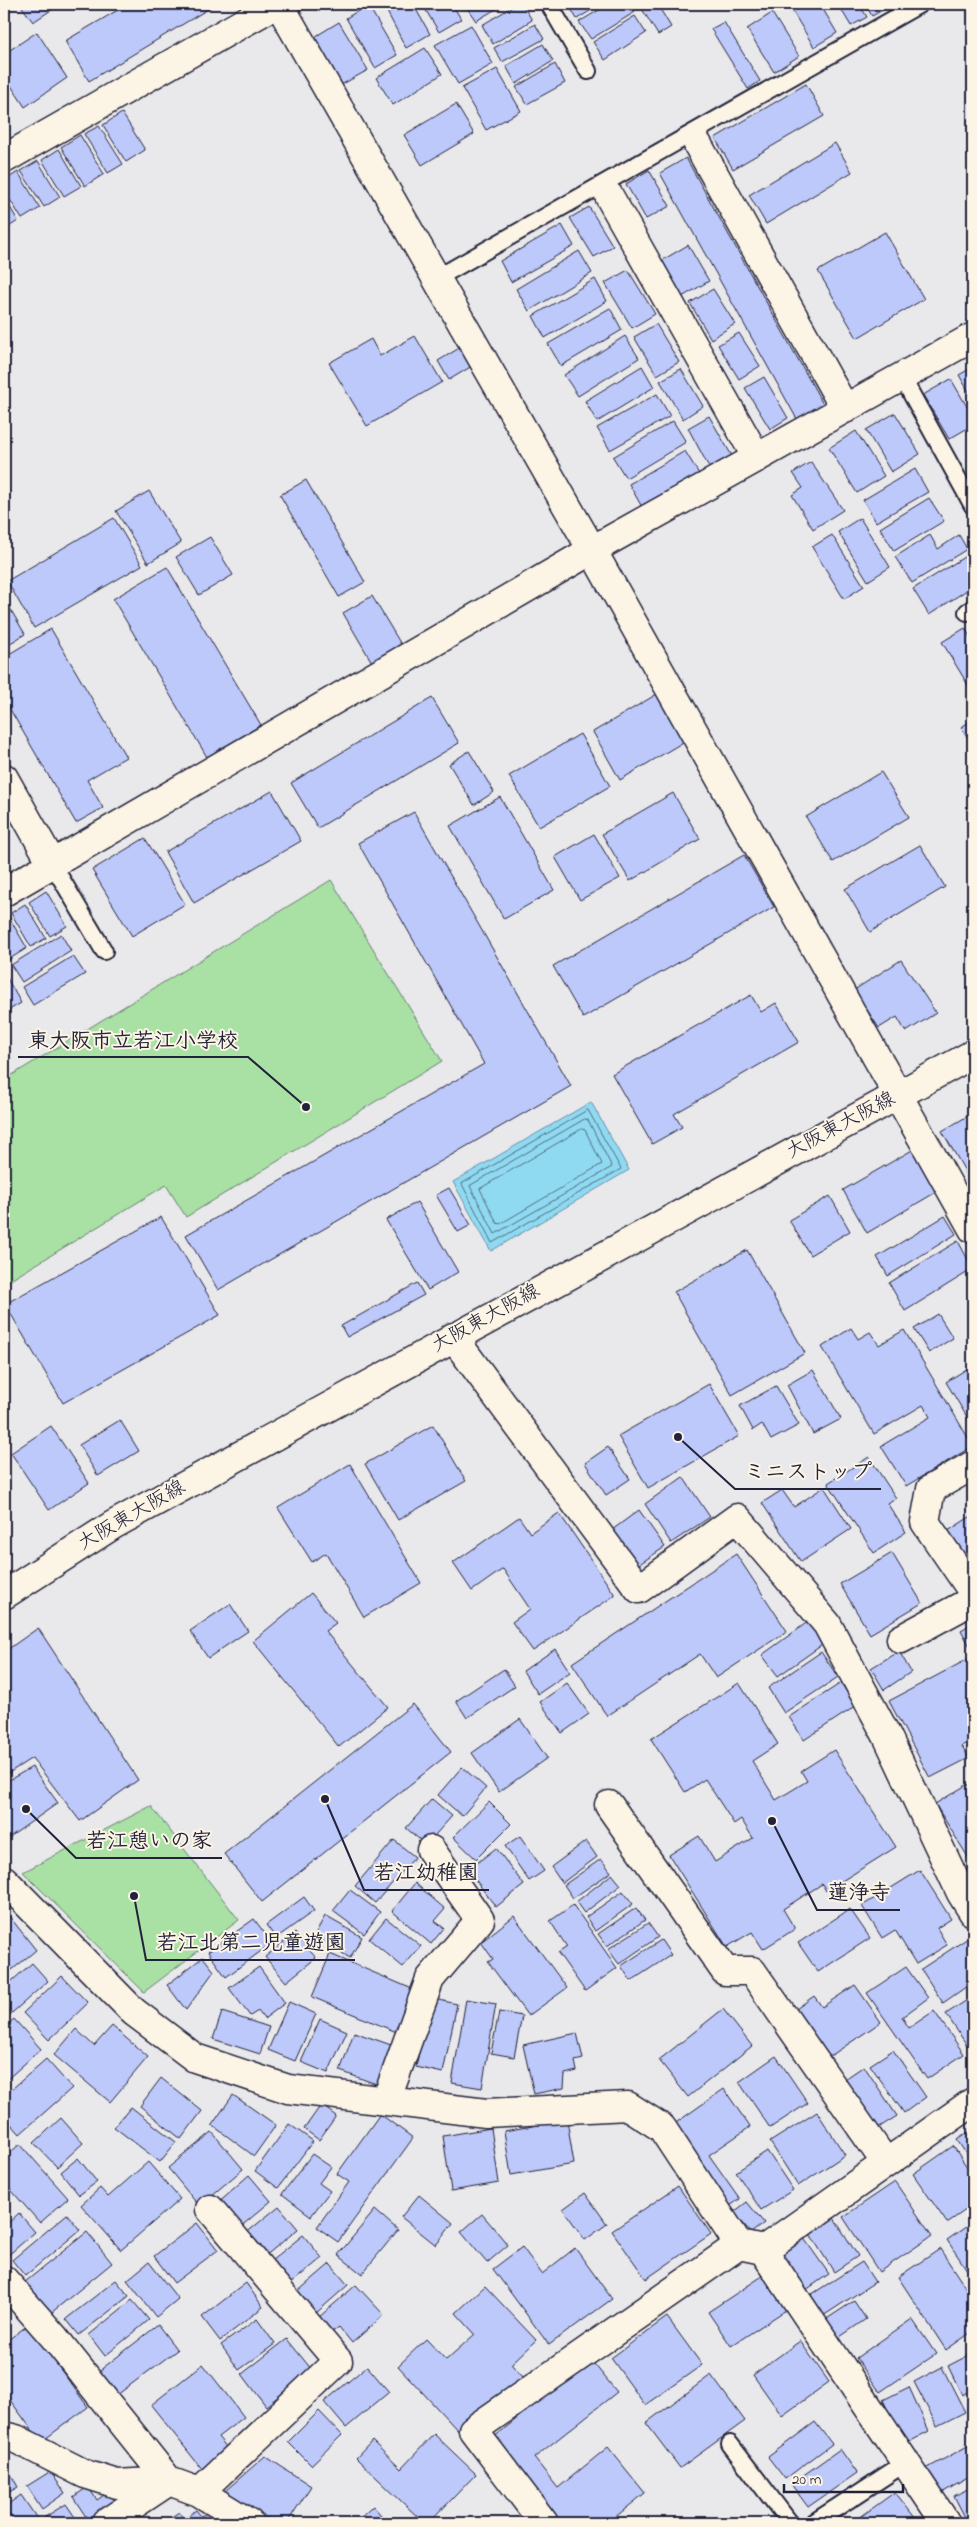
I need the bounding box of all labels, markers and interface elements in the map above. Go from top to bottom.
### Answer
callout: 東大阪市立若江小学校 [18,1021,248,1057]
text: 東大阪市立若江小学校 [28,1027,238,1057]
street label: 大阪東大阪線 [781,1085,901,1167]
street label: 大阪東大阪線 [426,1277,546,1361]
callout: ミニストップ [735,1453,881,1489]
text: ミニストップ [744,1458,872,1488]
street label: 大阪東大阪線 [73,1473,191,1559]
callout: 若江憩いの家 [76,1822,222,1858]
text: 若江憩いの家 [86,1827,212,1857]
callout: 若江幼稚園 [364,1854,489,1890]
text: 若江幼稚園 [374,1859,479,1889]
callout: 蓮浄寺 [817,1874,900,1910]
text: 蓮浄寺 [828,1879,891,1909]
callout: 若江北第二児童遊園 [146,1924,355,1960]
text: 若江北第二児童遊園 [157,1929,346,1959]
scale bar [784,2462,903,2494]
text: 20 m [792,2469,822,2491]

